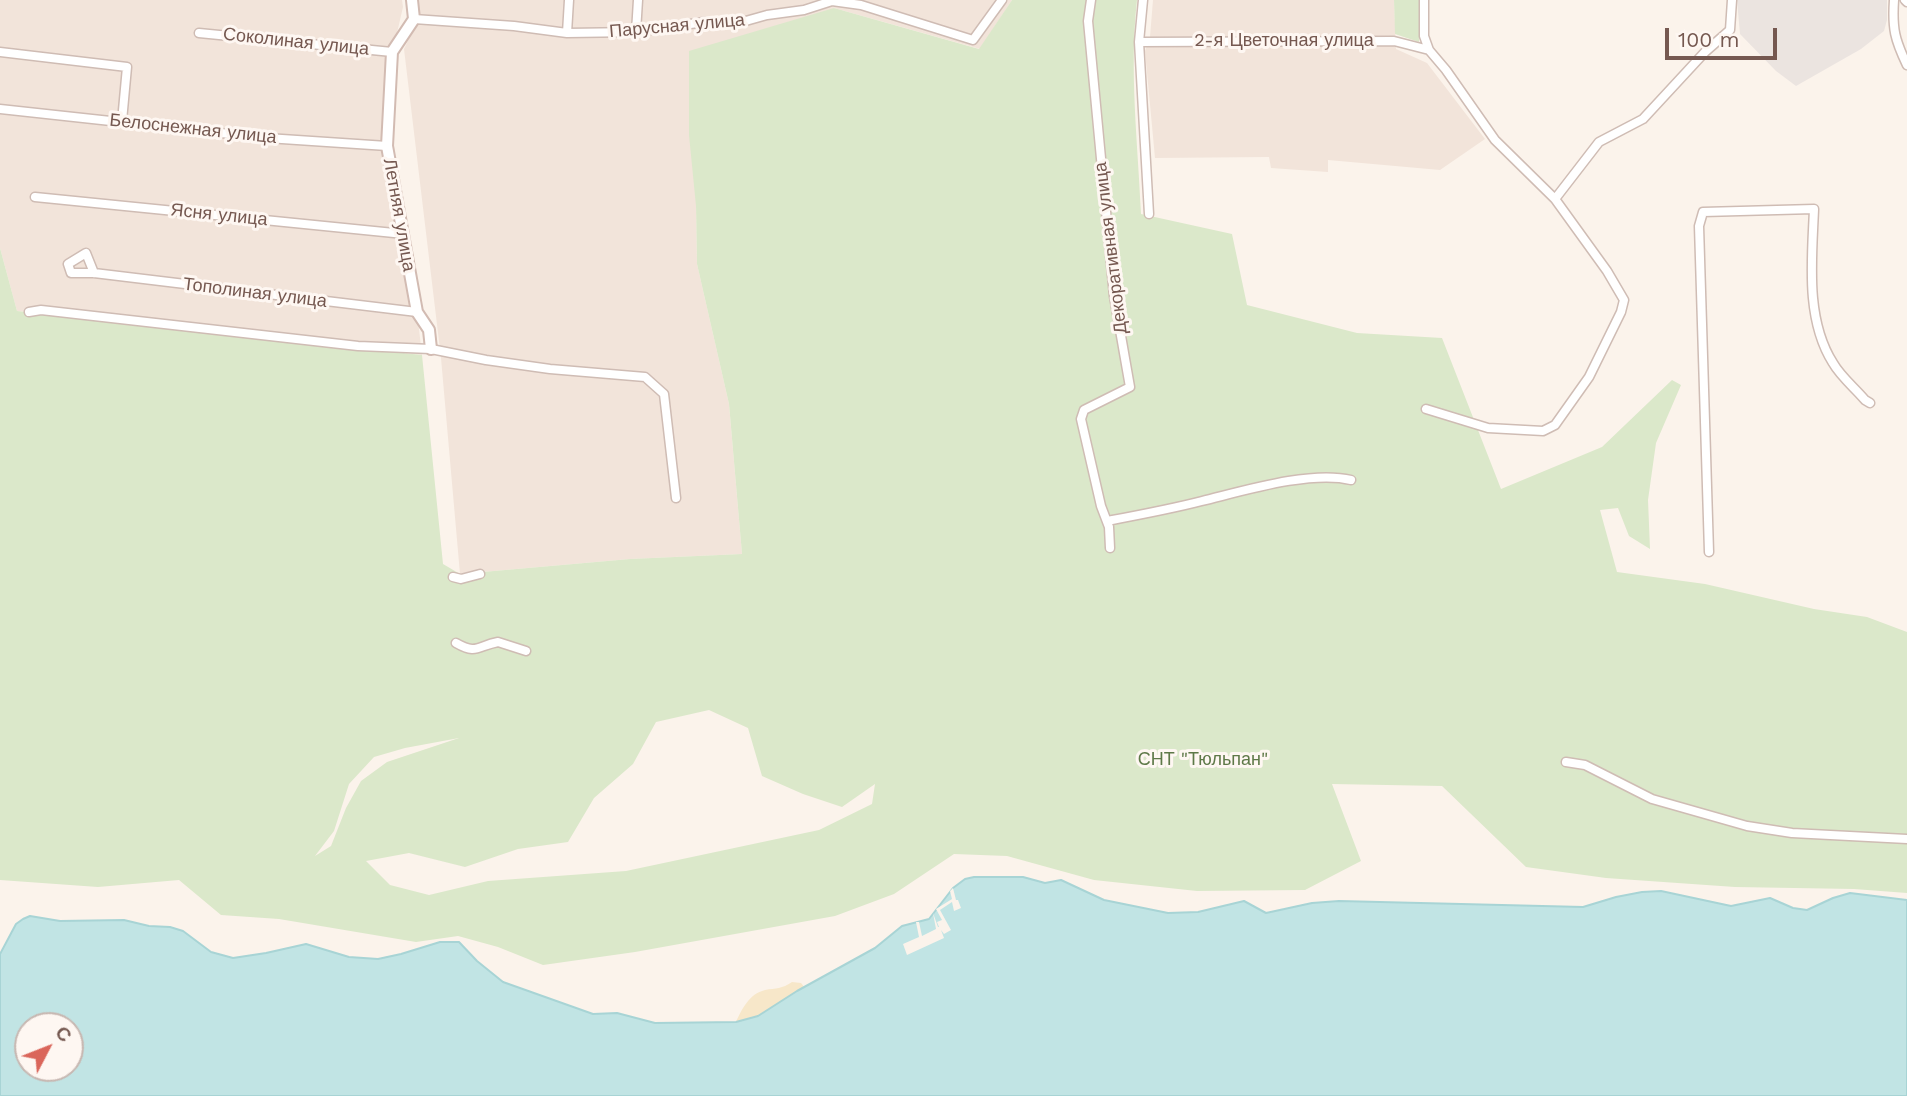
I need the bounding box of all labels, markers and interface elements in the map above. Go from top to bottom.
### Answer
street label: Парусная улица [608,9,746,43]
scale bar [1669,14,1781,58]
street label: Соколиная улица [222,24,370,60]
text: 100 m [1678,27,1740,52]
street label: 2-я Цветочная улица [1194,30,1374,52]
street label: Белоснежная улица [108,109,278,149]
street label: Летняя улица [378,157,420,273]
street label: Декоративная улица [1090,161,1132,335]
street label: Ясня улица [169,199,269,231]
street label: Тополиная улица [182,273,328,313]
park label: СНТ "Тюльпан" [1138,749,1268,771]
north arrow [14,1012,84,1082]
text: С [50,1021,77,1047]

